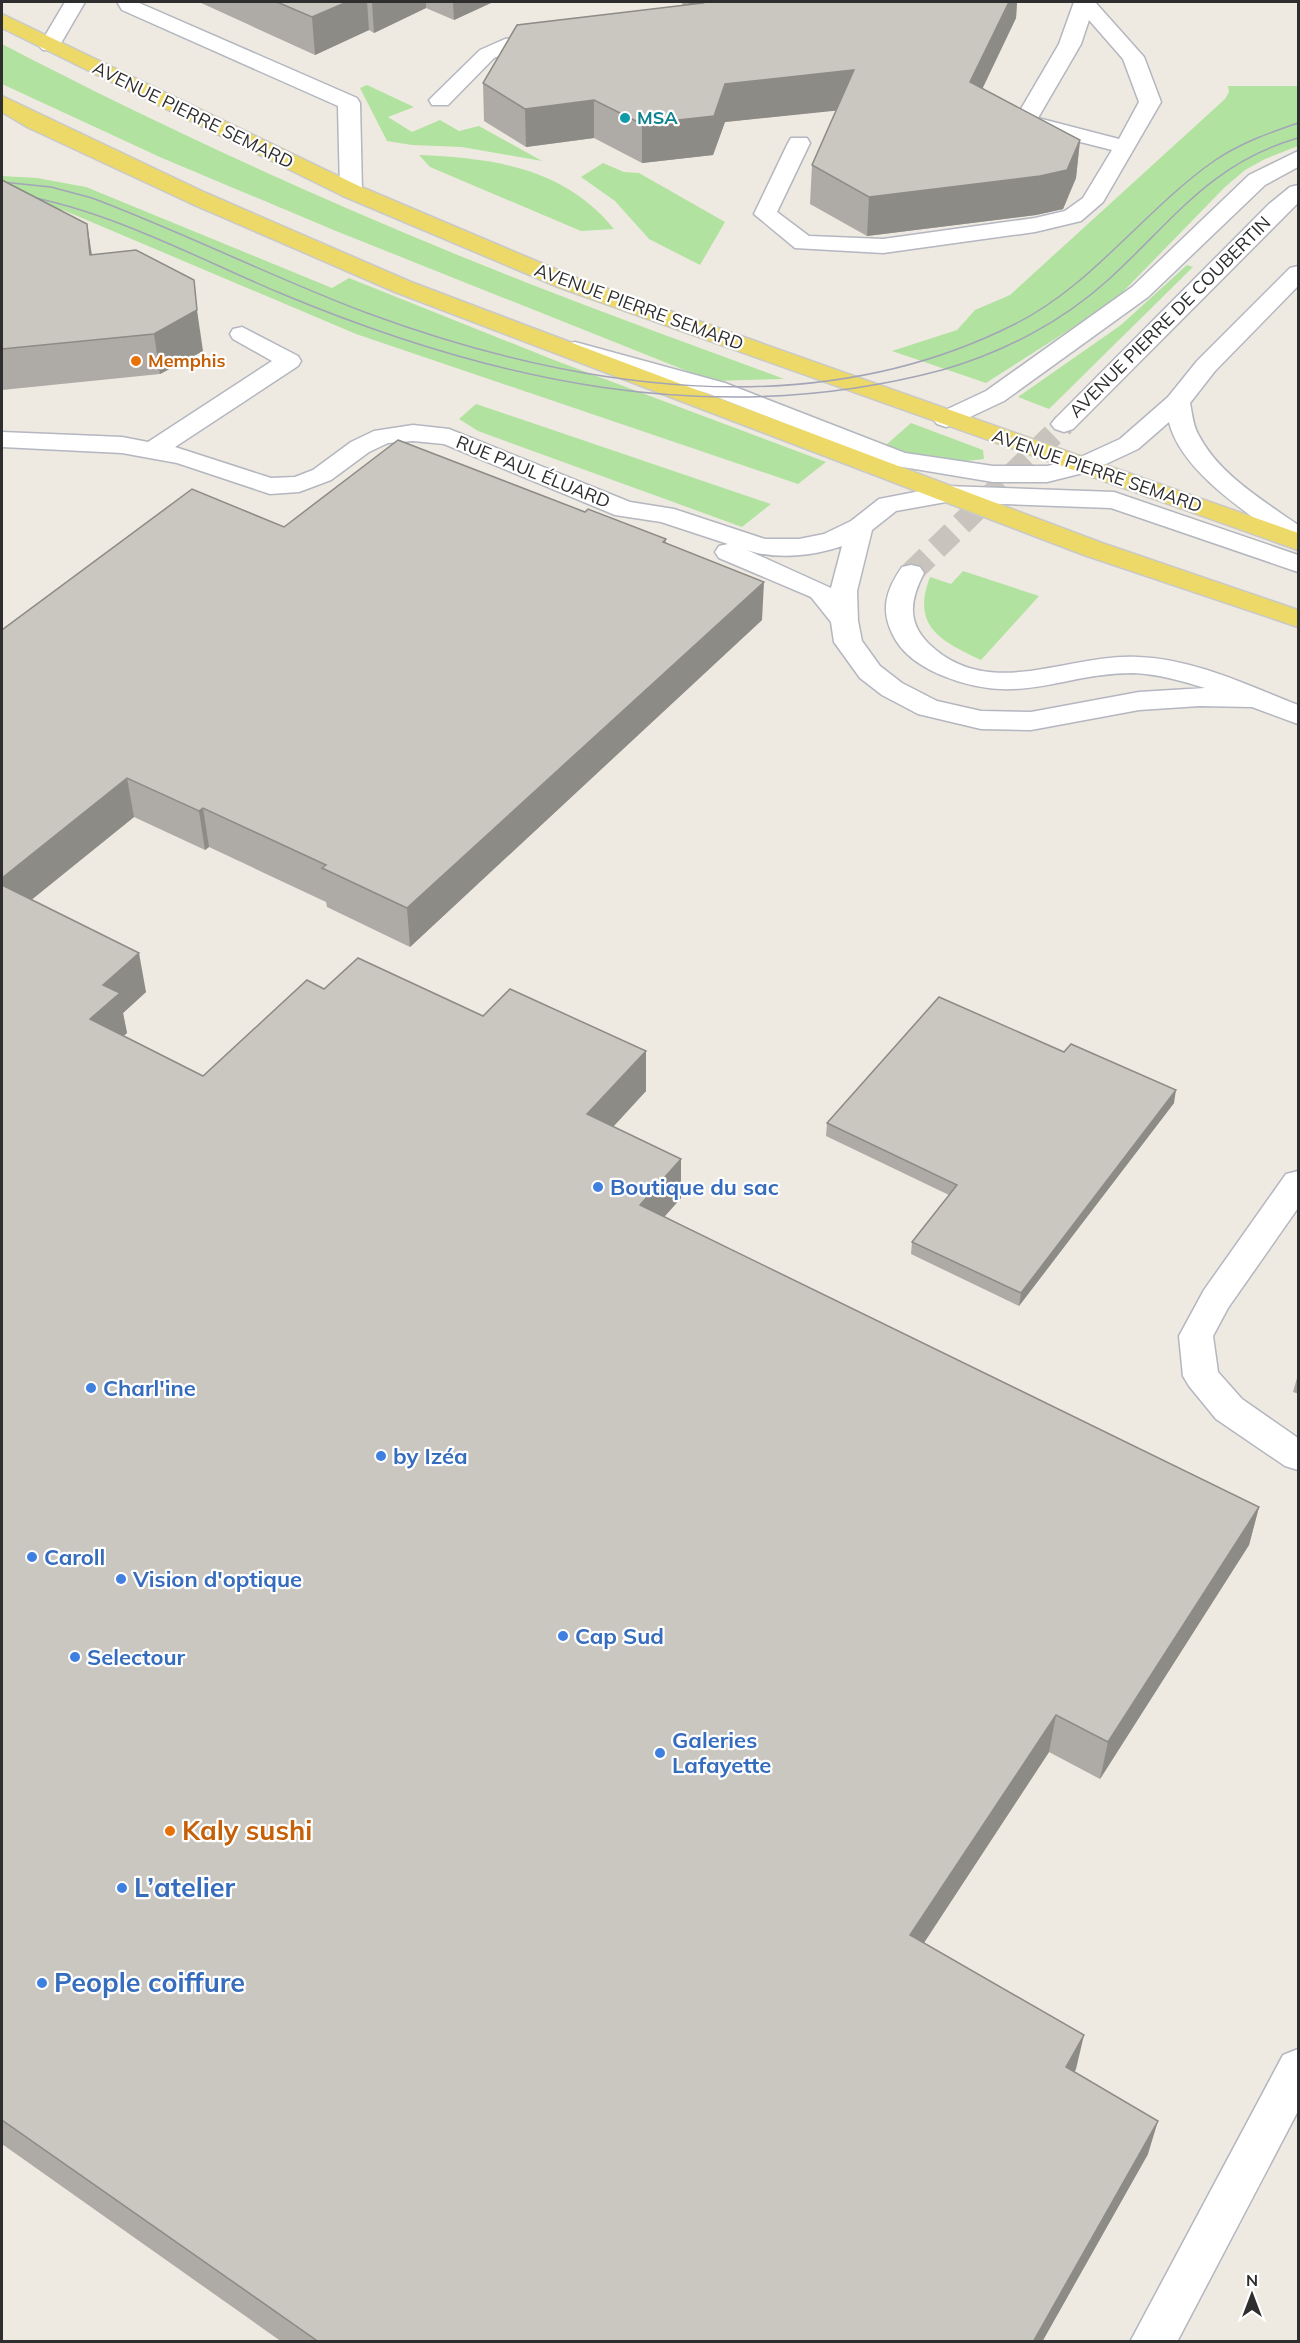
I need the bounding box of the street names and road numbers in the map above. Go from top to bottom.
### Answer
street label: AVENUE PIERRE SEMARD [89,56,297,173]
street label: AVENUE PIERRE DE COUBERTIN [1064,211,1275,422]
street label: AVENUE PIERRE SEMARD [531,258,747,355]
street label: AVENUE PIERRE SEMARD [989,424,1205,517]
street label: RUE PAUL ÉLUARD [453,430,614,513]

